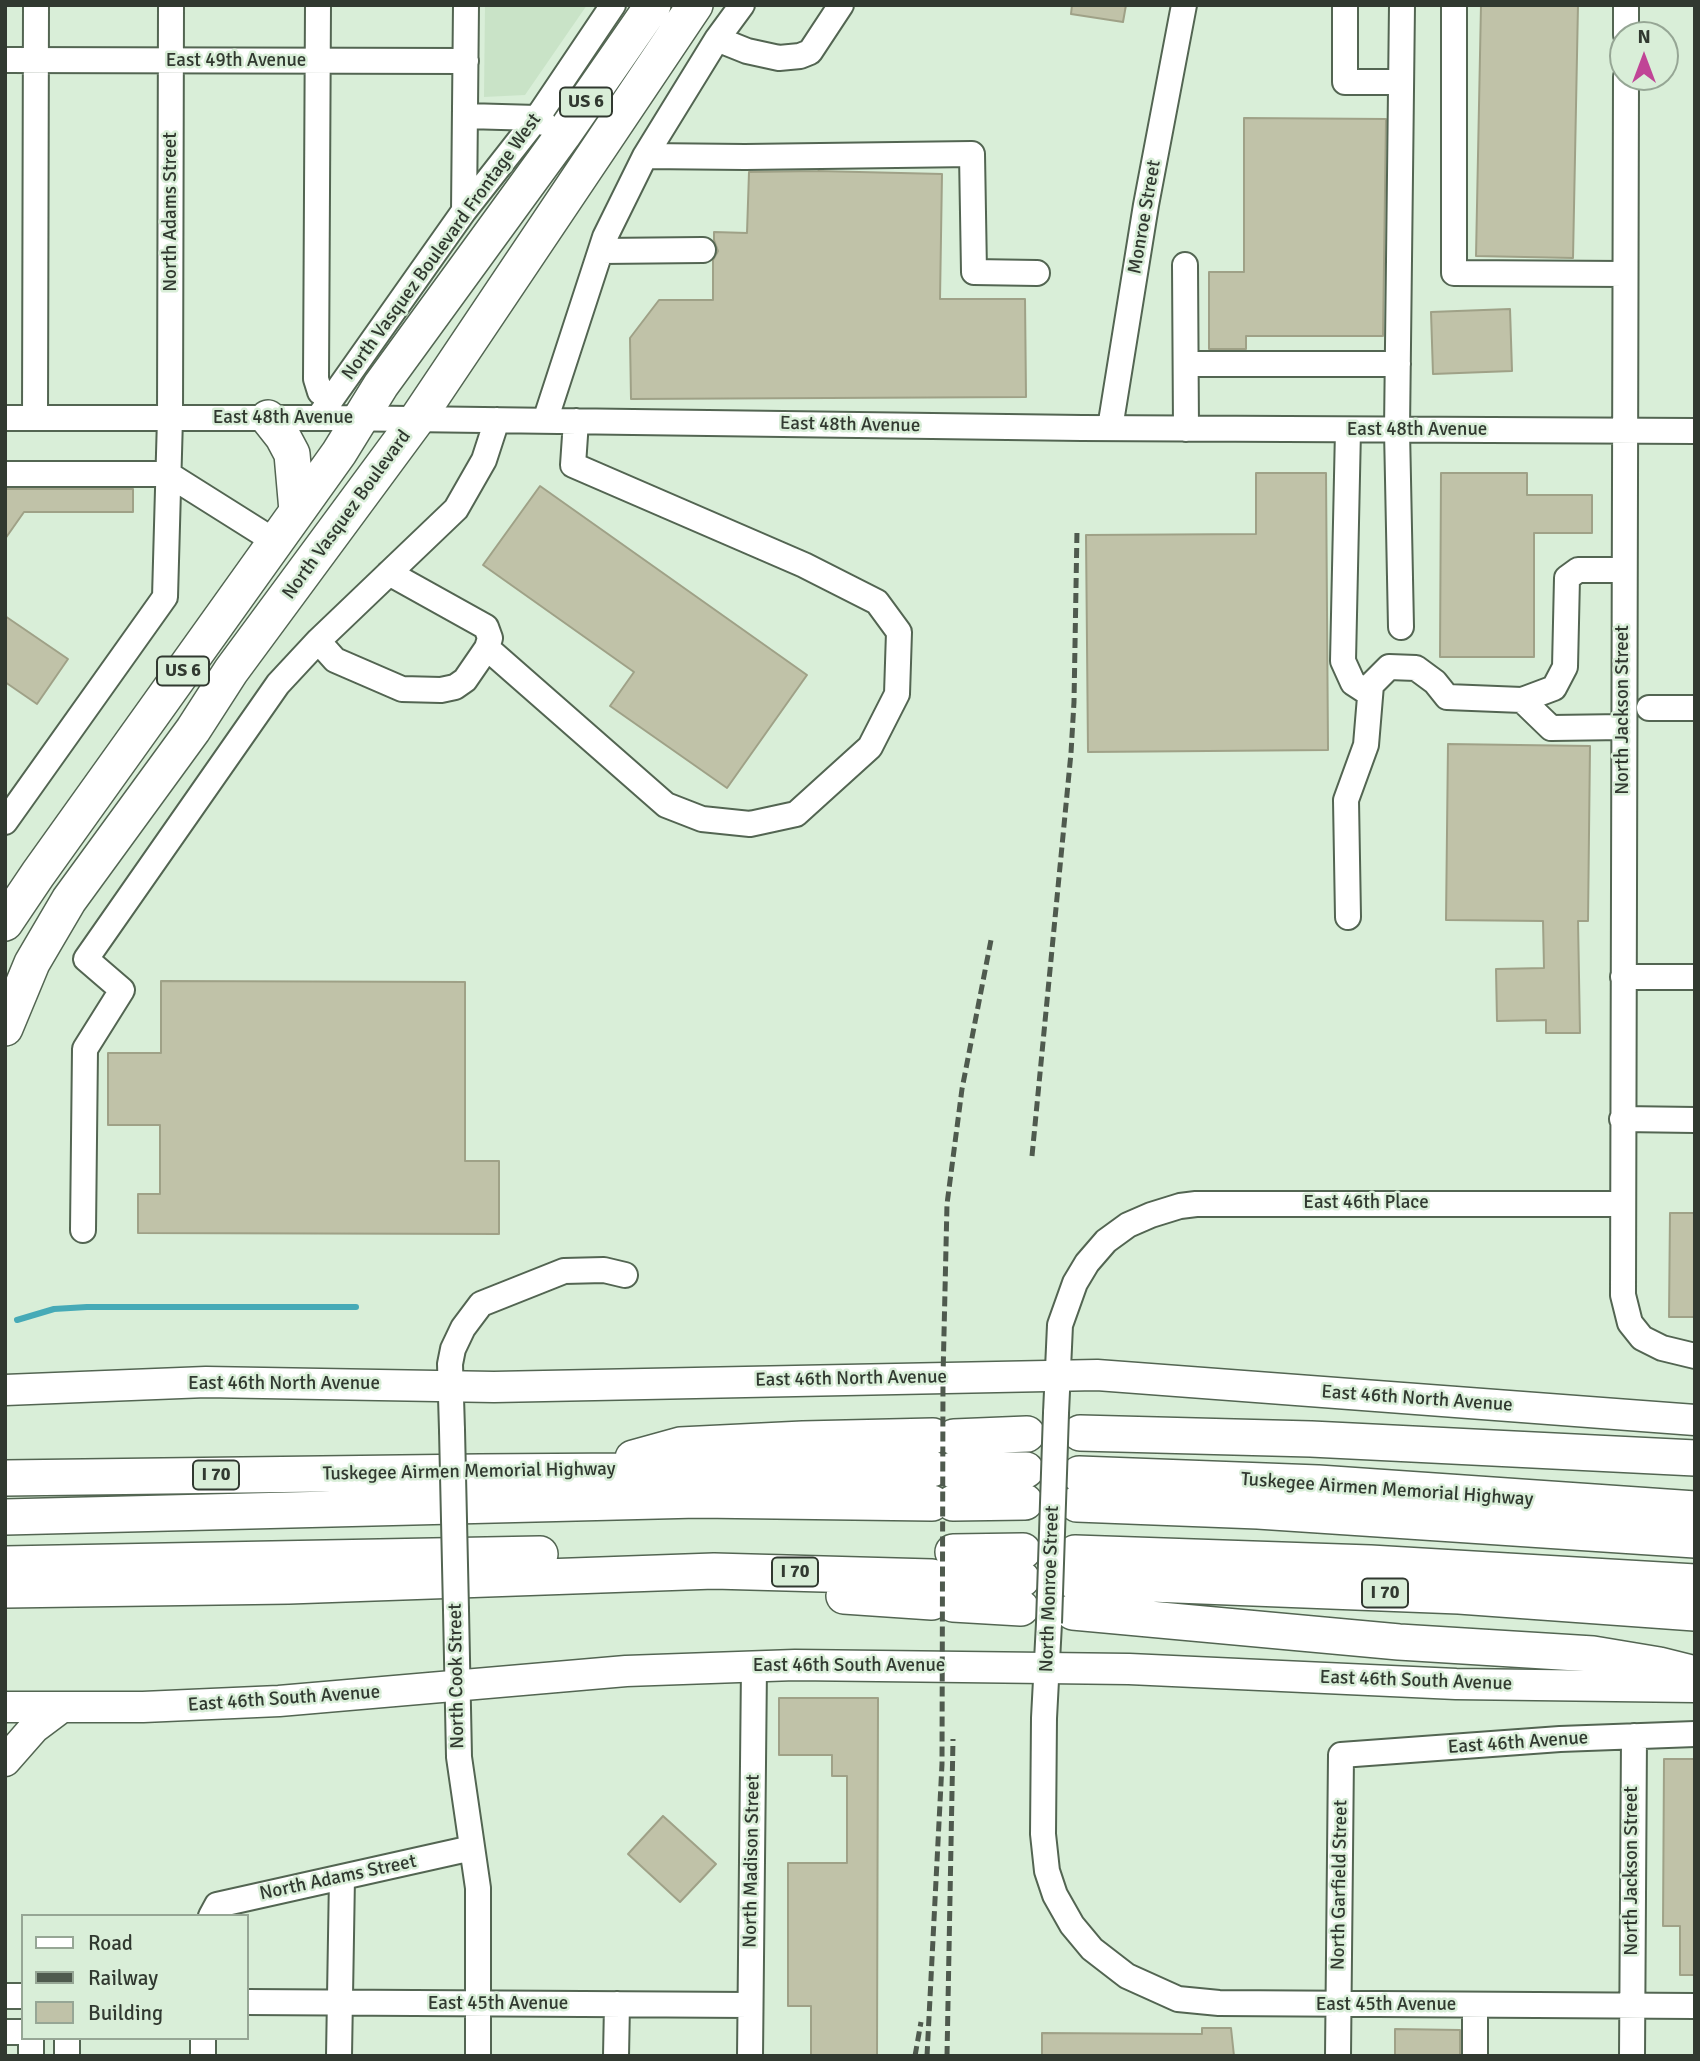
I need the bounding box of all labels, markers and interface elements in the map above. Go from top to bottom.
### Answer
north arrow [1609,21,1679,91]
text: N [1637,25,1651,49]
street label: East 49th Avenue [166,50,306,72]
road number: US 6 [560,88,612,116]
street label: North Vasquez Boulevard Frontage West [338,109,546,385]
street label: North Adams Street [160,132,182,292]
street label: Monroe Street [1124,158,1166,276]
street label: East 48th Avenue [213,407,353,429]
street label: East 48th Avenue [780,412,920,438]
street label: East 48th Avenue [1347,419,1487,441]
street label: North Vasquez Boulevard [278,426,416,604]
street label: North Jackson Street [1612,625,1634,795]
road number: US 6 [157,656,209,686]
street label: East 46th Place [1303,1192,1429,1214]
street label: East 46th North Avenue [755,1366,947,1392]
street label: East 46th North Avenue [188,1373,380,1395]
street label: East 46th North Avenue [1321,1381,1513,1417]
street label: Tuskegee Airmen Memorial Highway [322,1458,616,1486]
road number: I 70 [193,1460,239,1490]
street label: Tuskegee Airmen Memorial Highway [1240,1468,1534,1512]
street label: North Monroe Street [1036,1505,1064,1673]
road number: I 70 [772,1558,818,1587]
road number: I 70 [1362,1578,1408,1608]
street label: North Cook Street [444,1603,470,1749]
street label: East 46th South Avenue [753,1655,945,1677]
street label: East 46th South Avenue [1319,1666,1513,1696]
street label: East 46th South Avenue [187,1681,381,1717]
street label: East 46th Avenue [1447,1727,1589,1759]
street label: North Madison Street [739,1774,765,1948]
street label: North Jackson Street [1621,1786,1643,1956]
street label: North Garfield Street [1327,1800,1353,1970]
street label: North Adams Street [258,1850,418,1906]
legend [21,1914,248,2040]
text: Road [88,1930,133,1956]
text: Railway [88,1965,158,1991]
street label: East 45th Avenue [428,1993,568,2015]
street label: East 45th Avenue [1316,1994,1456,2016]
text: Building [88,2000,163,2026]

